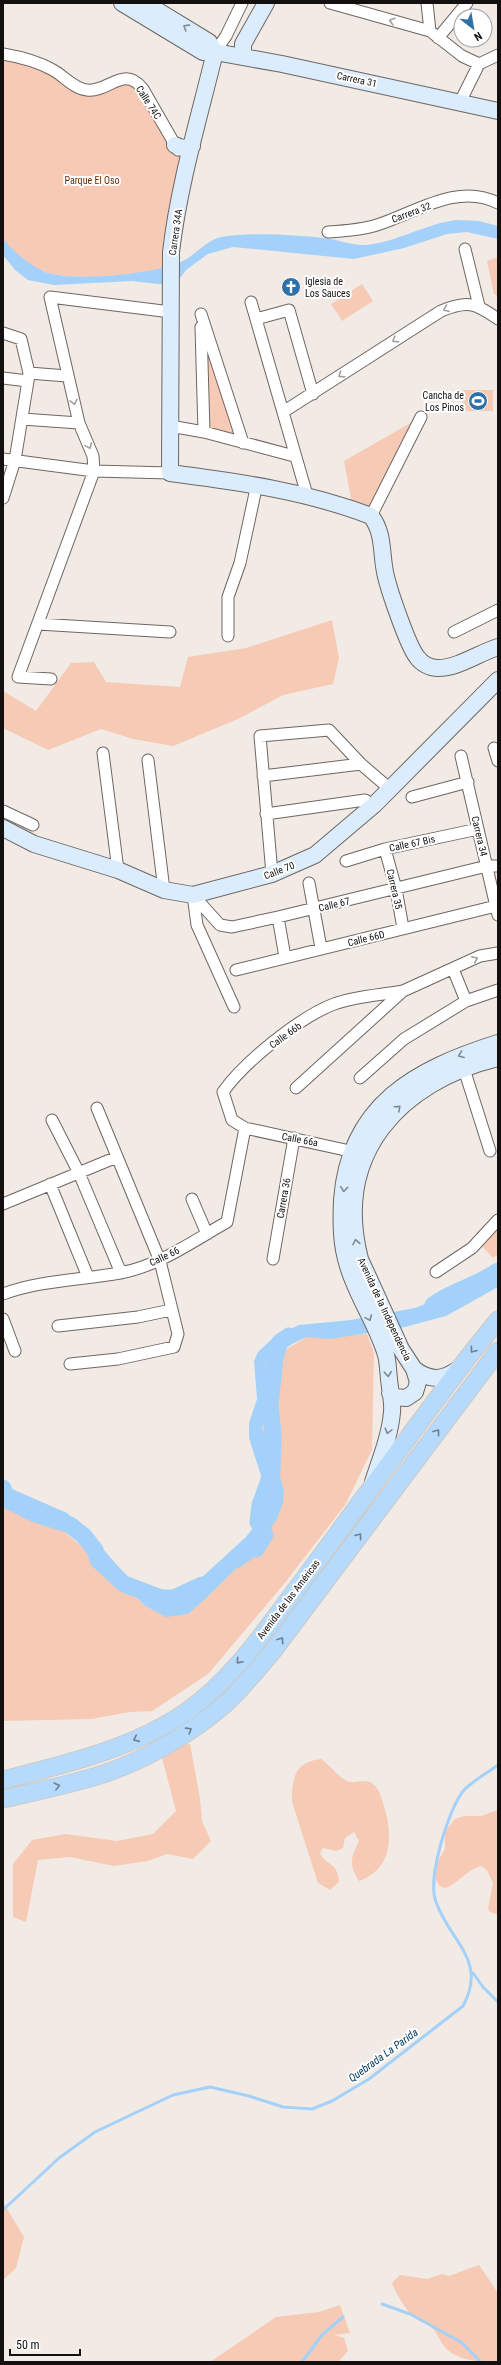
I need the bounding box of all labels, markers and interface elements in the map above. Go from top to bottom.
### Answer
north arrow [453,8,493,48]
one-way arrow [389,17,395,25]
one-way arrow [183,25,190,32]
text: N [471,29,484,44]
street label: Carrera 31 [336,70,378,89]
street label: Calle 74C [134,84,164,121]
park label: Parque El Oso [64,175,120,186]
street label: Carrera 32 [390,200,432,225]
street label: Carrera 34A [167,208,184,256]
church icon: Iglesia de Los Sauces [280,276,302,298]
place label: Iglesia de Los Sauces [305,276,351,299]
one-way arrow [443,305,450,313]
one-way arrow [392,336,399,343]
one-way arrow [338,370,345,378]
place label: Cancha de Los Pinos [423,390,464,413]
sports icon: Cancha de Los Pinos [467,390,489,412]
one-way arrow [69,399,77,405]
one-way arrow [84,442,92,450]
street label: Carrera 34 [470,815,489,857]
street label: Calle 67 Bis [388,833,436,854]
street label: Calle 70 [262,860,296,881]
street label: Carrera 35 [385,868,404,910]
street label: Calle 67 [317,895,351,914]
street label: Calle 66D [347,929,386,948]
one-way arrow [471,956,478,964]
street label: Calle 66b [267,1020,303,1051]
one-way arrow [457,1051,464,1059]
one-way arrow [394,1106,401,1113]
street label: Calle 66a [281,1131,319,1148]
street label: Carrera 36 [275,1177,292,1219]
one-way arrow [339,1186,348,1192]
one-way arrow [352,1239,361,1245]
street label: Calle 66 [147,1244,181,1268]
street label: Avenida de la Independencia [356,1256,413,1363]
one-way arrow [365,1314,373,1321]
one-way arrow [470,1346,478,1353]
one-way arrow [384,1371,393,1377]
one-way arrow [385,1428,393,1435]
one-way arrow [432,1430,439,1437]
one-way arrow [354,1533,362,1540]
street label: Avenida de las Américas [255,1557,322,1641]
one-way arrow [276,1638,283,1645]
one-way arrow [237,1657,244,1664]
one-way arrow [185,1728,192,1735]
one-way arrow [133,1734,141,1742]
one-way arrow [53,1782,60,1791]
water label: Quebrada La Parida [346,2026,421,2085]
scale bar [10,2331,80,2357]
text: 50 m [16,2338,40,2352]

